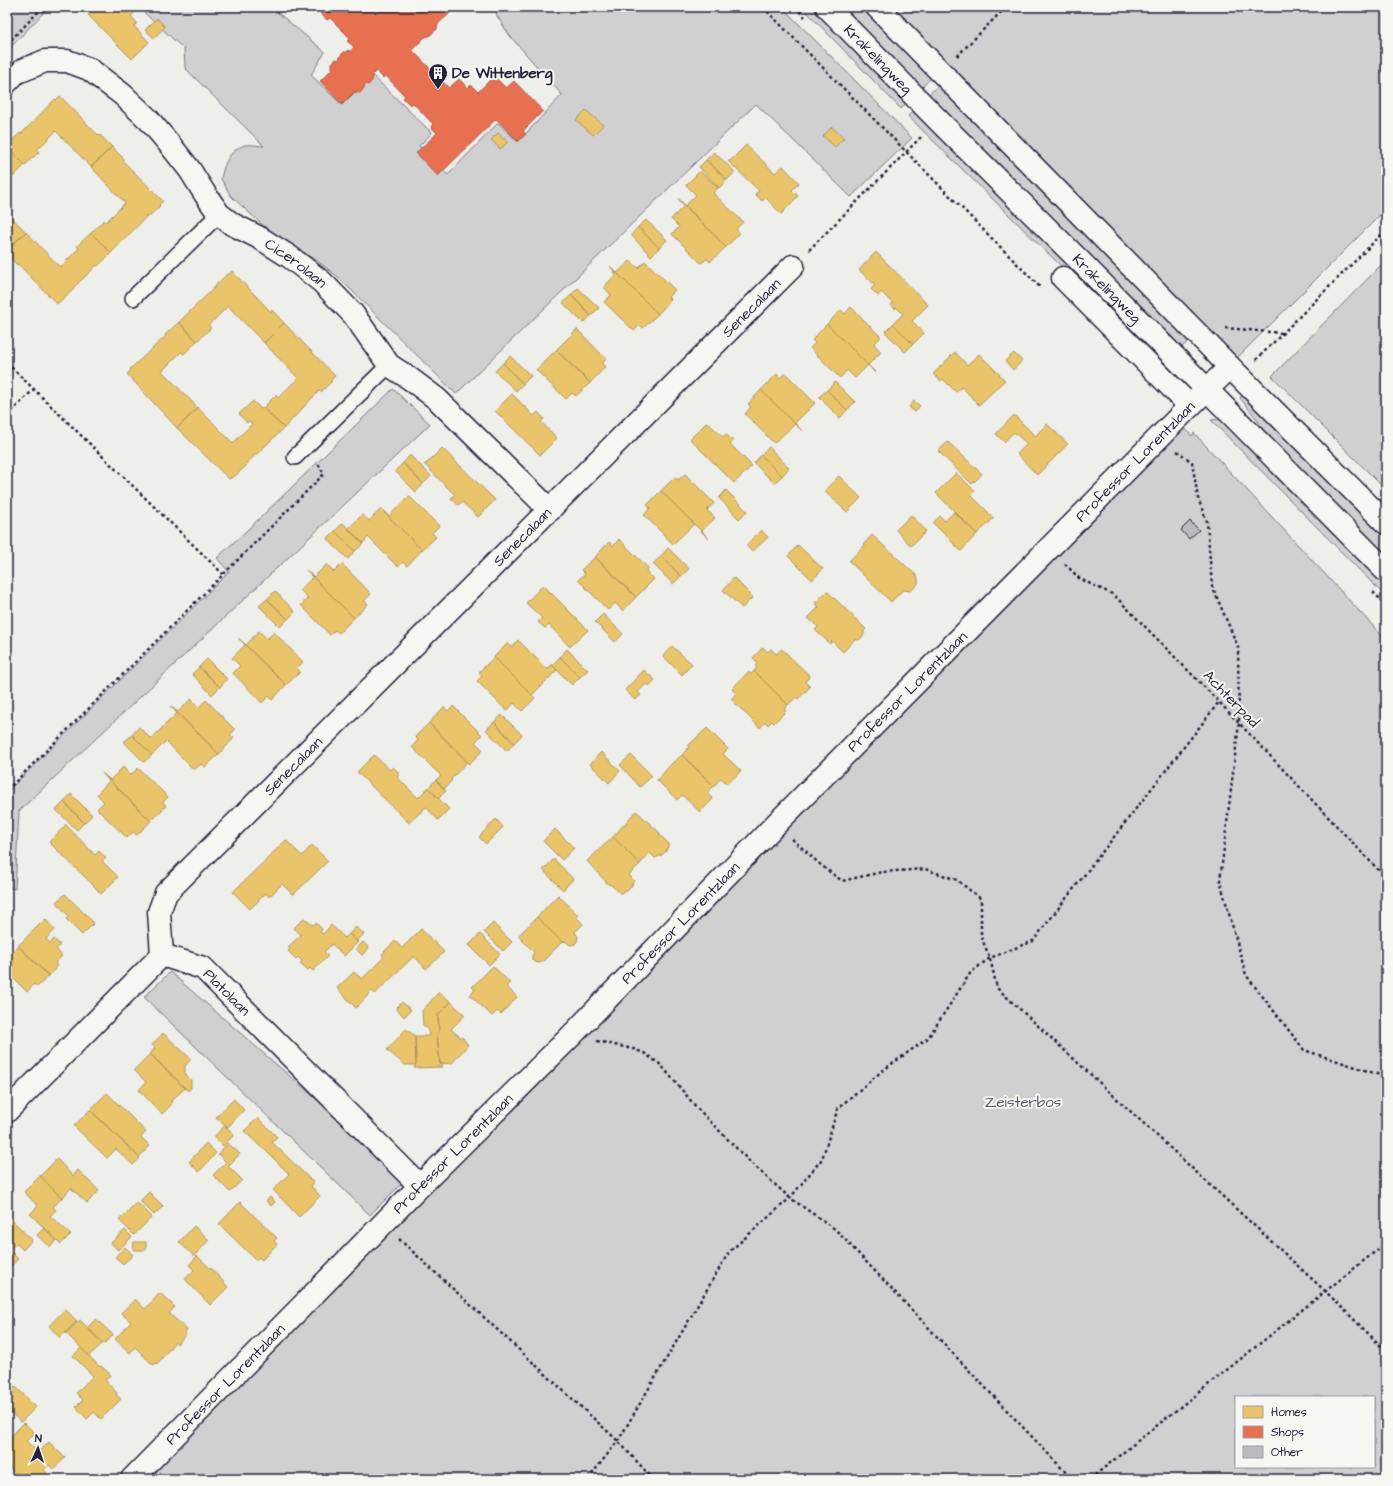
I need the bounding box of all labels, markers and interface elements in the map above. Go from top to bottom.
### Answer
street label: Krakelingweg [839,20,917,99]
building icon: De Wittenberg [427,62,449,90]
place label: De Wittenberg [452,63,553,86]
street label: Cicerolaan [261,233,333,292]
street label: Krakelingweg [1068,249,1146,329]
street label: Senecalaan [717,273,786,342]
street label: Professor Lorentzlaan [1071,396,1200,526]
street label: Senecalaan [488,502,557,571]
street label: Professor Lorentzlaan [843,626,972,757]
street label: Achterpad [1198,666,1264,733]
street label: Senecalaan [259,731,328,800]
street label: Professor Lorentzlaan [616,857,745,989]
street label: Platolaan [199,964,256,1021]
street label: Professor Lorentzlaan [388,1088,518,1218]
park label: Zeisterbos [985,1092,1062,1113]
street label: Professor Lorentzlaan [161,1318,290,1449]
legend [1235,1396,1375,1468]
text: Homes [1271,1404,1307,1421]
text: Shops [1271,1424,1304,1441]
north arrow [18,1428,58,1468]
text: N [35,1431,42,1446]
text: Other [1271,1444,1303,1461]

